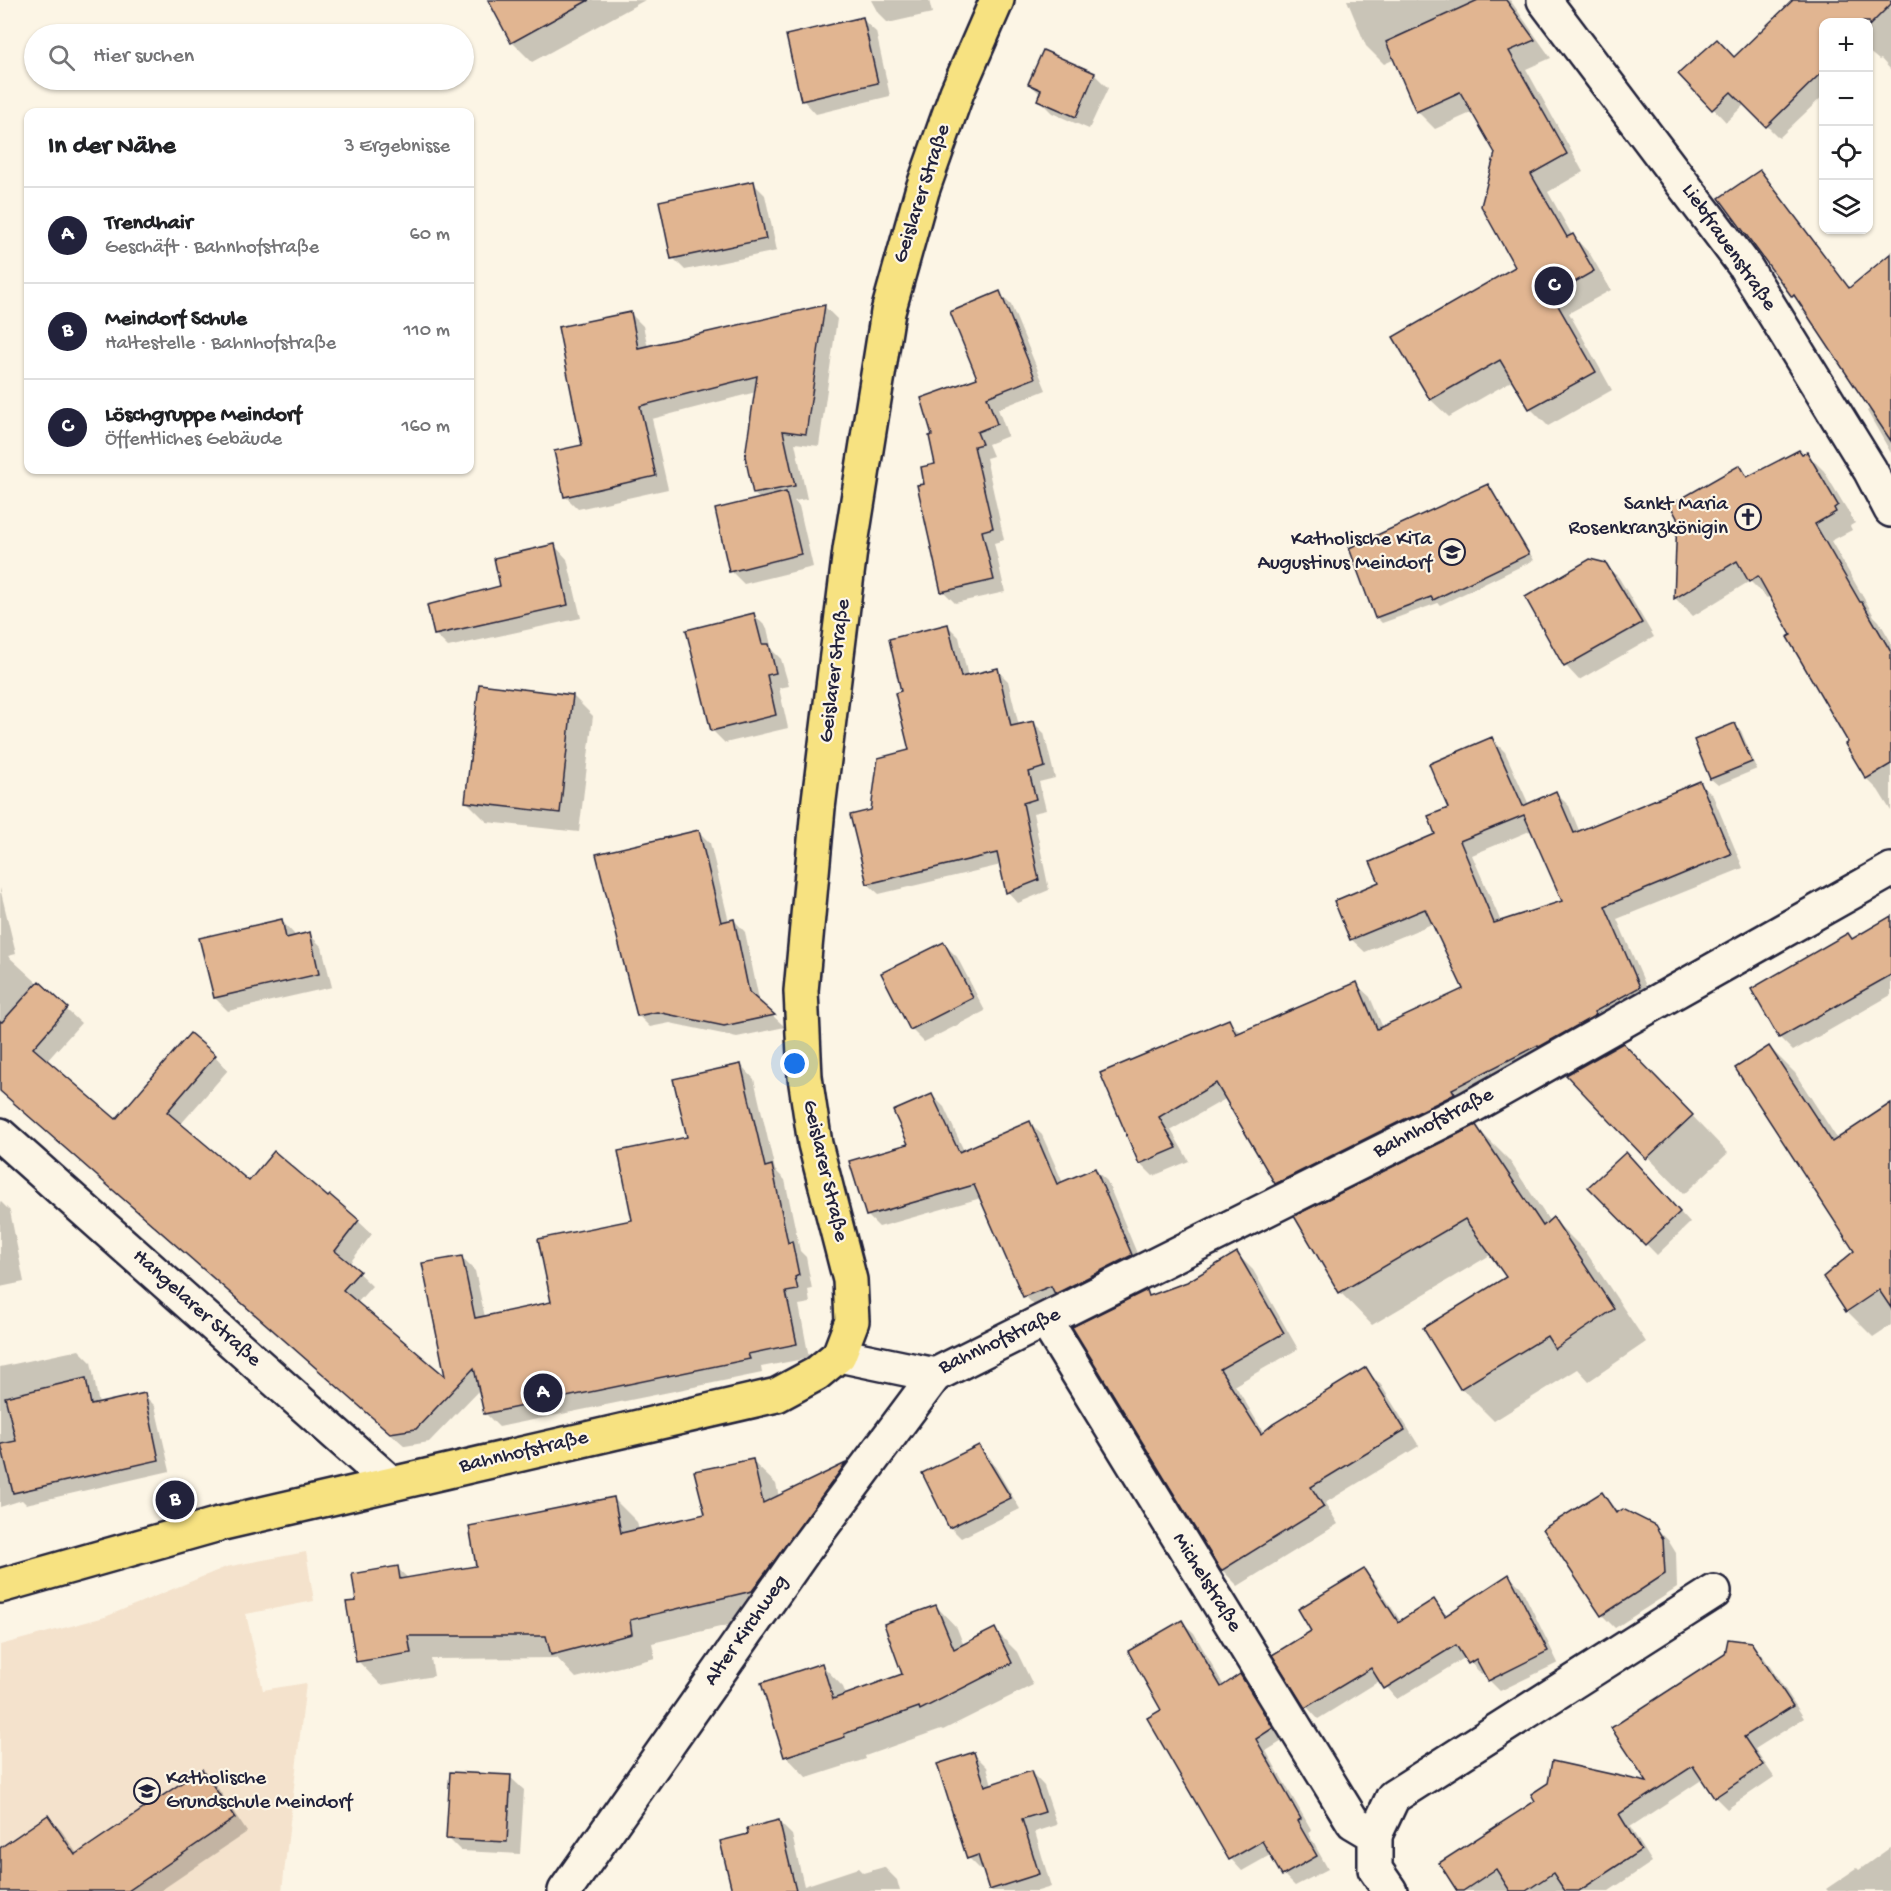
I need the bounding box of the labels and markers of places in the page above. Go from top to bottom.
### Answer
pin: C [1534,264,1574,308]
place label: Sankt Maria Rosenkranzkönigin [1569,493,1729,542]
church icon: Sankt Maria Rosenkranzkönigin [1733,502,1763,532]
place label: Katholische KiTa Augustinus Meindorf [1258,528,1434,577]
school or university icon: Katholische KiTa Augustinus Meindorf [1437,537,1467,567]
pin: A [524,1370,562,1416]
pin: B [156,1478,195,1522]
place label: Katholische Grundschule Meindorf [166,1767,354,1816]
school or university icon: Katholische Grundschule Meindorf [132,1776,162,1806]

